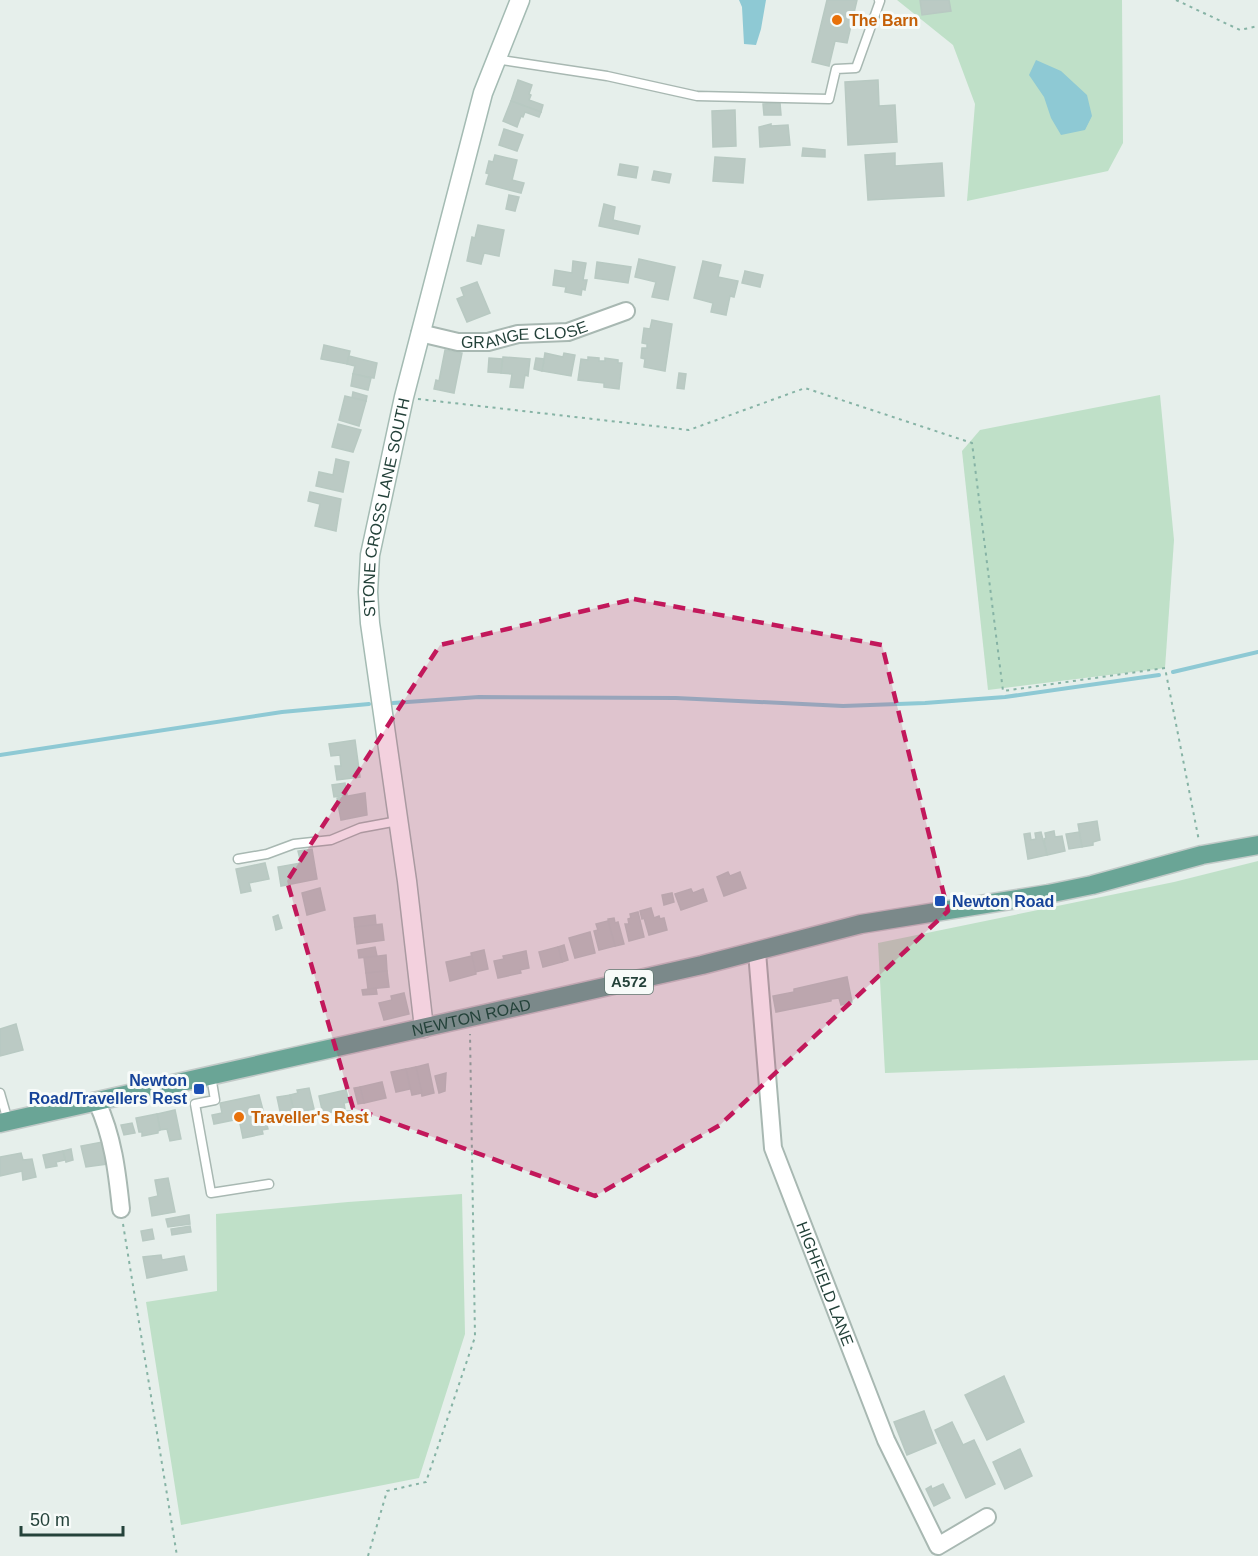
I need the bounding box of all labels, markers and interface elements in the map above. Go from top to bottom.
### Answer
place label: The Barn [849,12,918,29]
marker: The Barn [830,13,844,27]
street label: GRANGE CLOSE [461,318,590,351]
street label: STONE CROSS LANE SOUTH [360,396,413,618]
place label: Newton Road [952,893,1054,910]
marker: Newton Road [933,894,947,908]
road number: A572 [605,970,653,994]
street label: NEWTON ROAD [410,996,532,1039]
place label: Newton Road/Travellers Rest [29,1072,188,1107]
marker: Newton Road/Travellers Rest [192,1082,206,1096]
place label: Traveller's Rest [251,1109,369,1126]
marker: Traveller's Rest [232,1110,246,1124]
street label: HIGHFIELD LANE [793,1219,857,1348]
scale bar [21,1499,123,1537]
text: 50 m [30,1510,70,1530]

